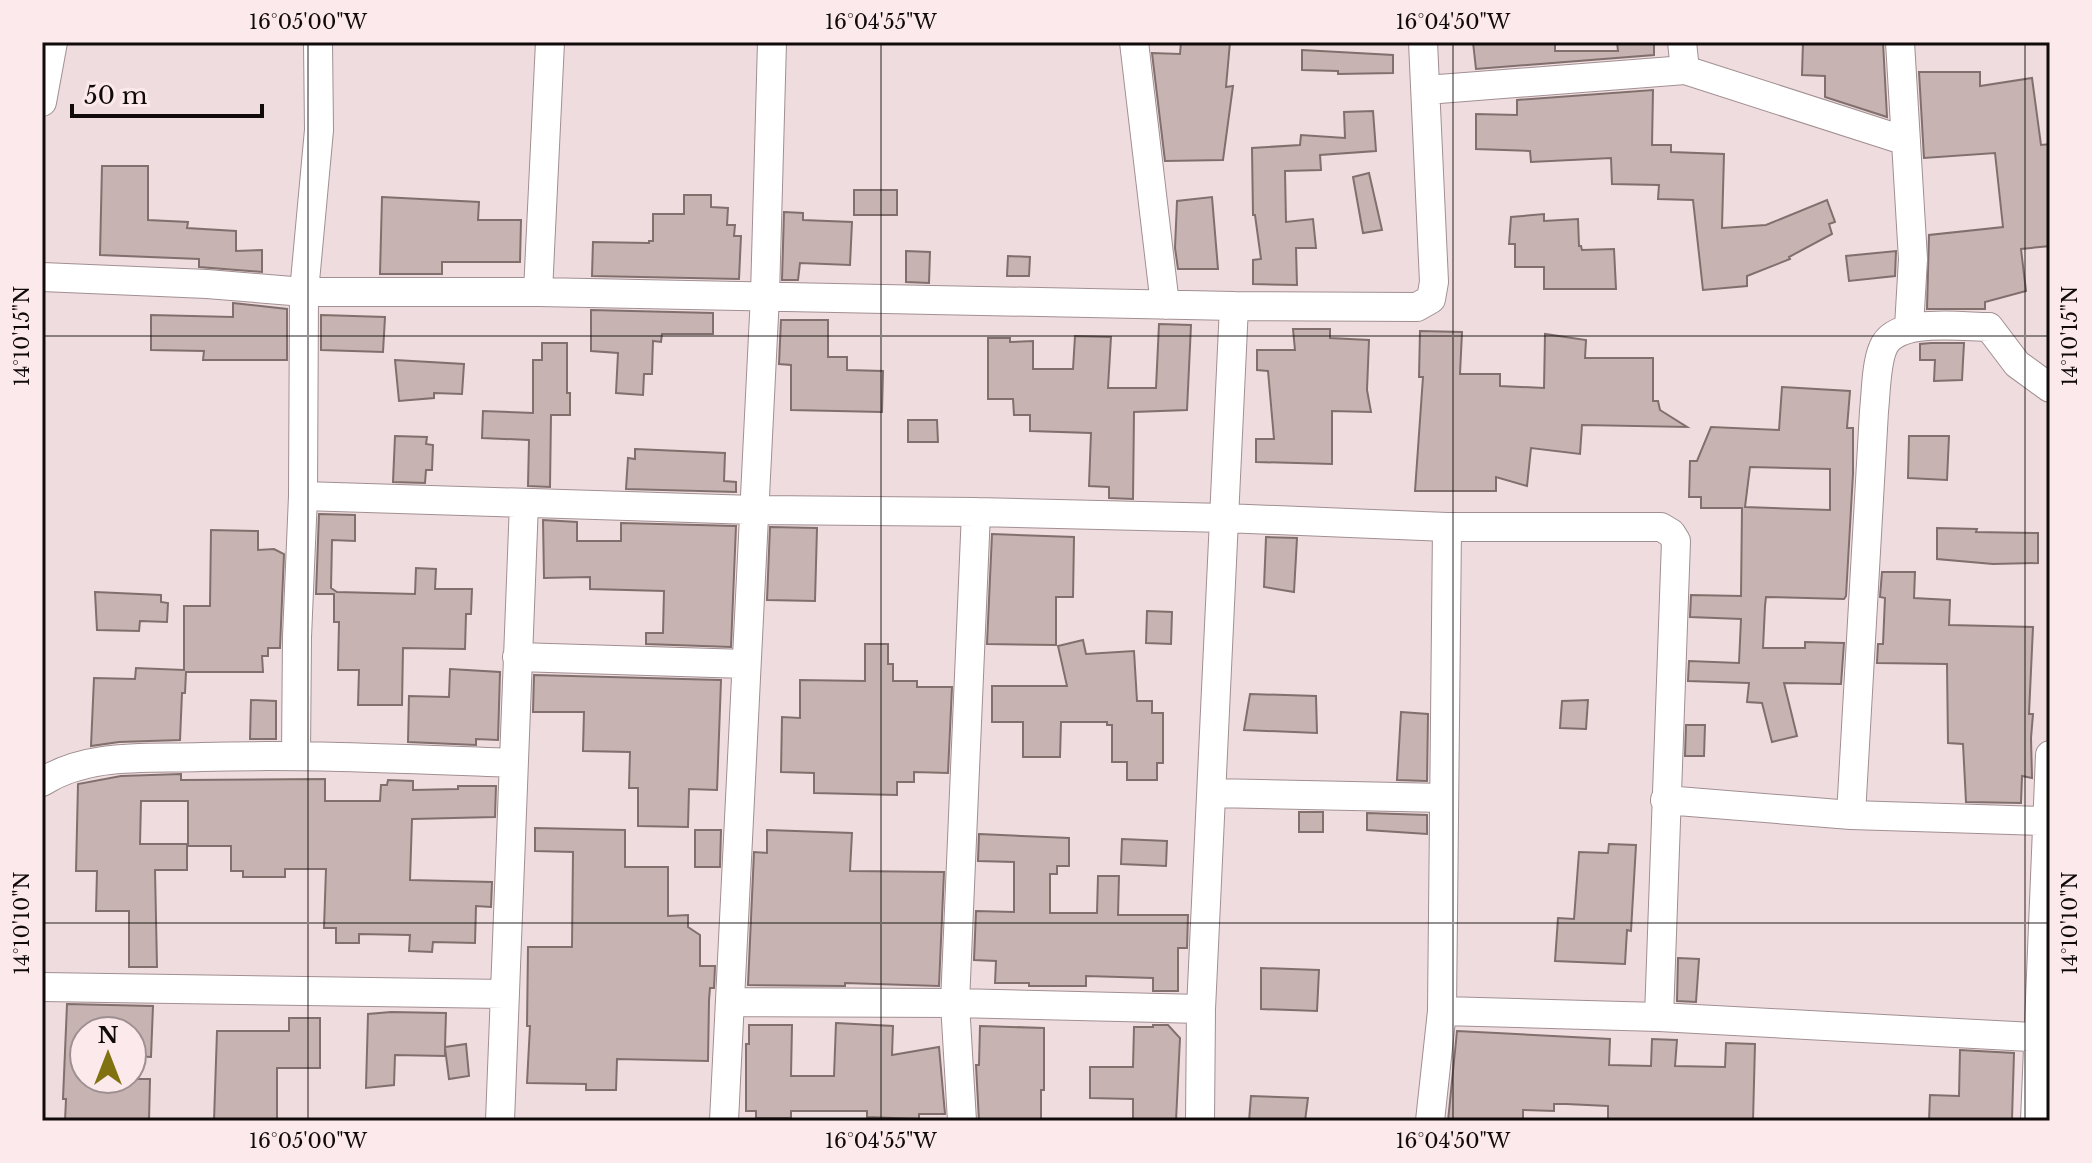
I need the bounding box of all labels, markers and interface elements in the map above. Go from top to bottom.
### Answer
text: 16°05'00"W [249,10,368,34]
text: 16°04'55"W [825,10,937,34]
text: 16°04'50"W [1396,10,1511,34]
scale bar [72,68,262,118]
text: 50 m [84,81,148,110]
text: 14°10'15"N [10,286,34,386]
text: 14°10'15"N [2058,286,2082,386]
text: 14°10'10"N [10,871,34,975]
text: 14°10'10"N [2058,871,2082,975]
north arrow [68,1015,148,1095]
text: N [98,1022,119,1049]
text: 16°05'00"W [249,1129,368,1153]
text: 16°04'55"W [825,1129,937,1153]
text: 16°04'50"W [1396,1129,1511,1153]

